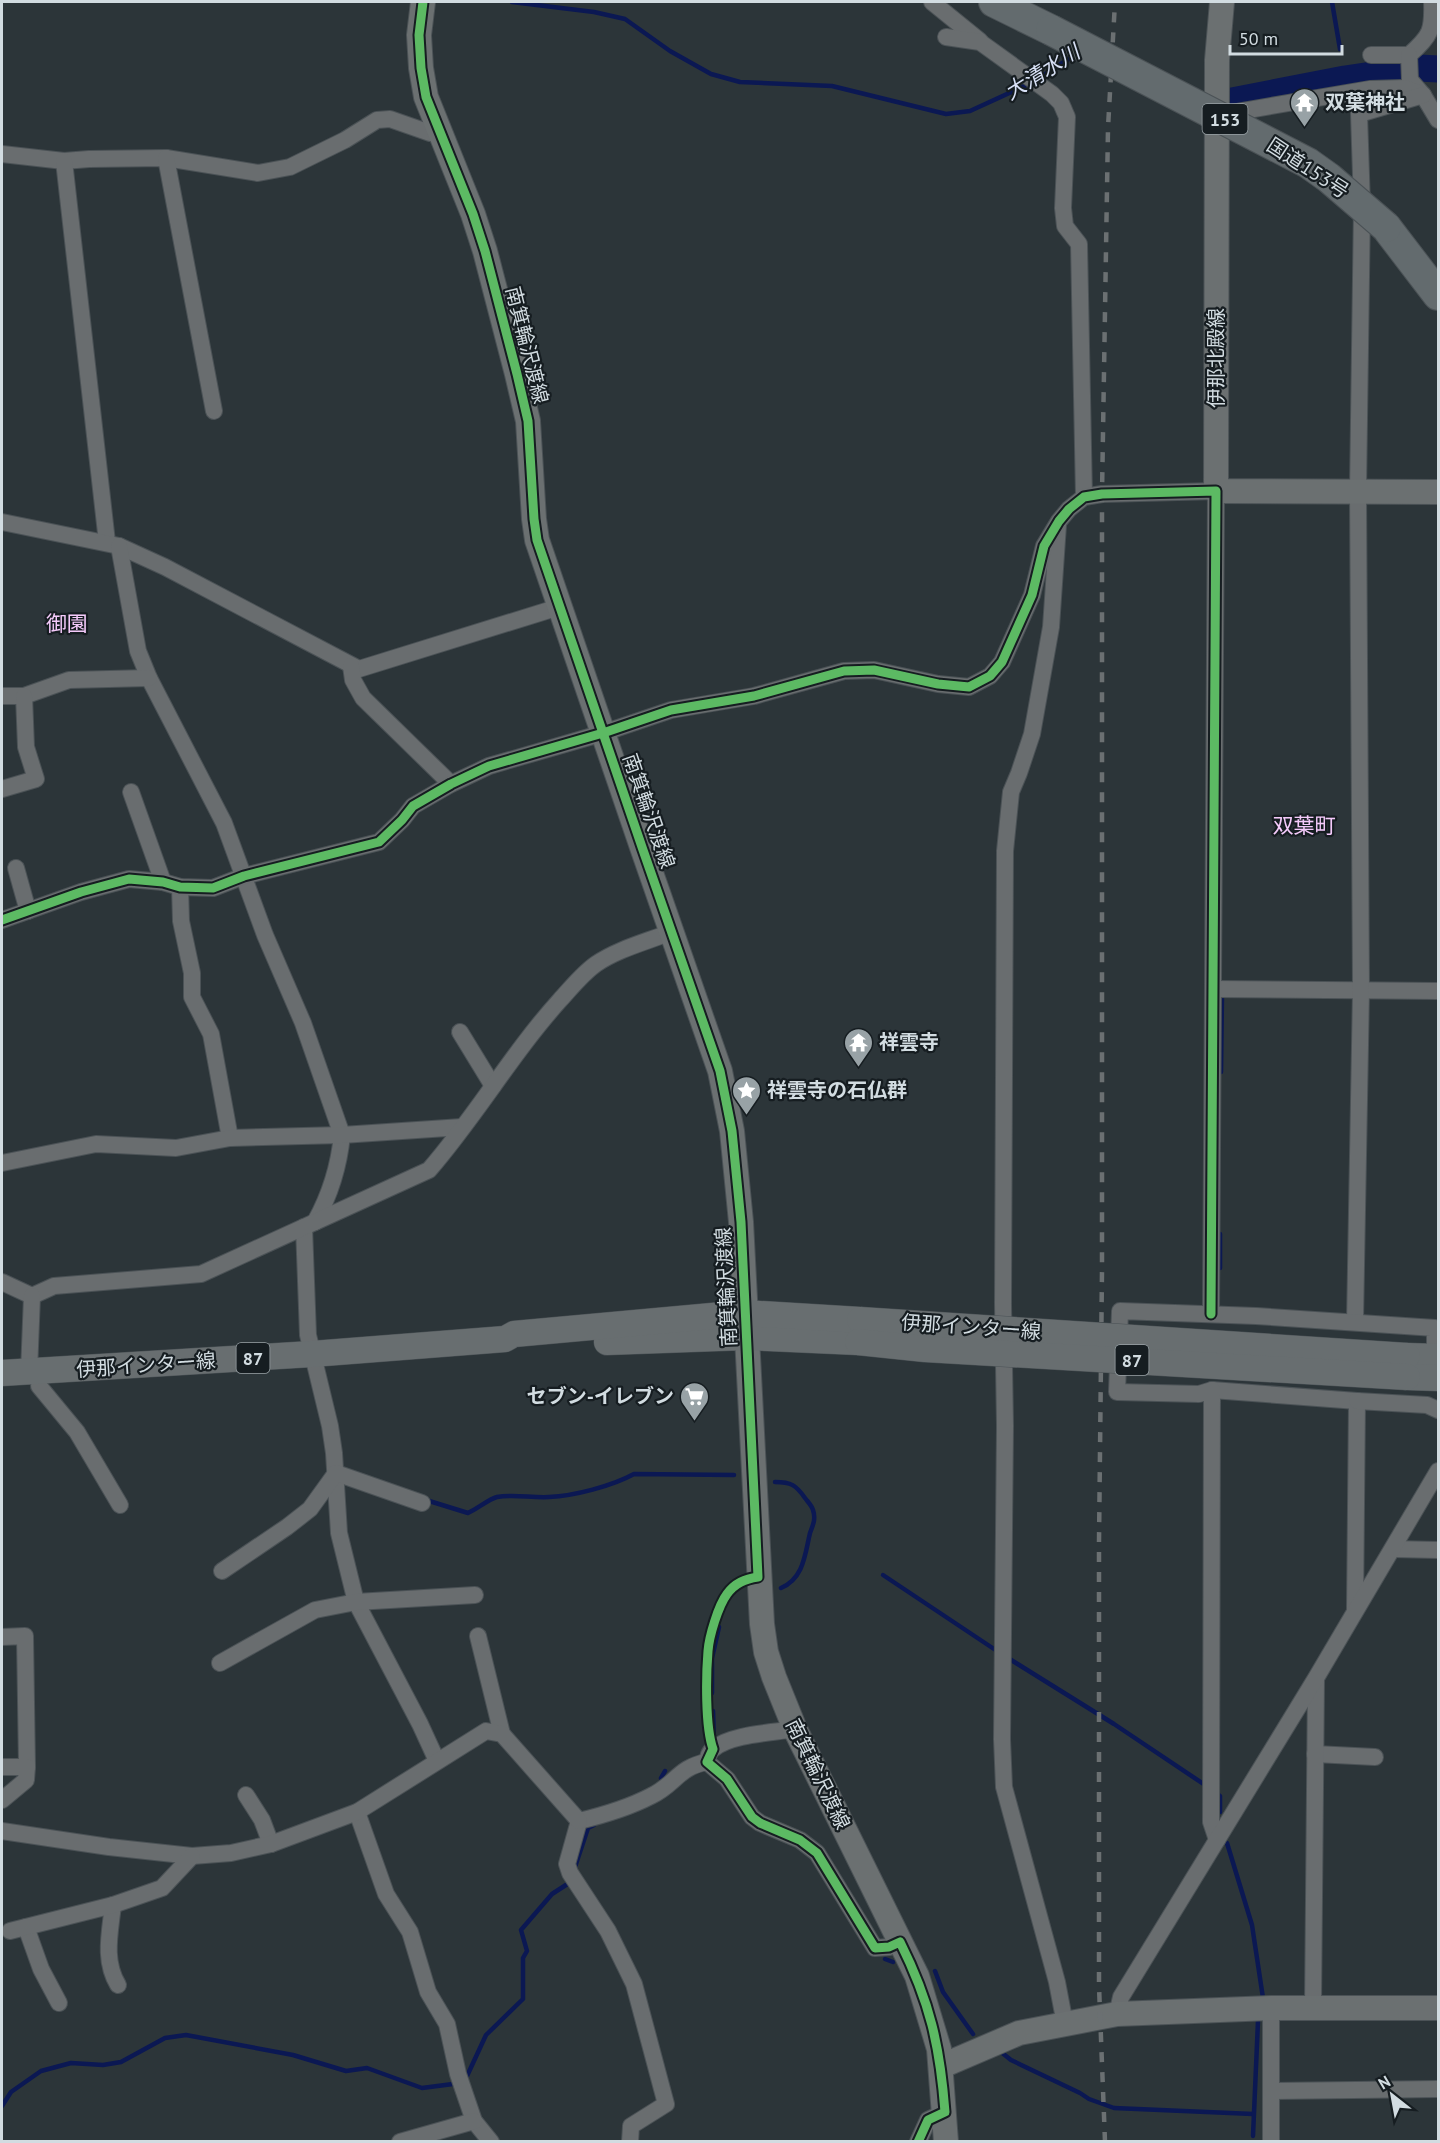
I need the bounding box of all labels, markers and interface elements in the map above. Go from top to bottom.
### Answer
scale bar [1230,18,1342,56]
text: 50 m [1239,27,1278,50]
water label: 大清水川 [999,37,1086,106]
temple icon: 双葉神社 [1288,86,1320,128]
place label: 双葉神社 [1325,89,1405,115]
road number: 153 [1202,104,1248,134]
street label: 国道153号 [1262,132,1354,204]
street label: 南箕輪沢渡線 [500,284,554,406]
street label: 伊那北殿線 [1203,308,1229,408]
district label: 御園 [46,610,88,637]
street label: 南箕輪沢渡線 [617,750,681,872]
district label: 双葉町 [1273,812,1336,839]
temple icon: 祥雲寺 [842,1026,874,1068]
place label: 祥雲寺 [879,1029,939,1055]
place icon: 祥雲寺の石仏群 [730,1074,762,1116]
place label: 祥雲寺の石仏群 [767,1077,907,1103]
street label: 南箕輪沢渡線 [710,1226,742,1348]
street label: 伊那インター線 [900,1309,1042,1345]
road number: 87 [236,1343,270,1373]
road number: 87 [1116,1345,1148,1375]
street label: 伊那インター線 [75,1347,217,1383]
supermarket icon: セブン-イレブン [679,1380,711,1422]
place label: セブン-イレブン [527,1383,674,1409]
street label: 南箕輪沢渡線 [780,1714,856,1834]
north arrow [1362,2065,1422,2125]
text: N [1375,2071,1394,2093]

